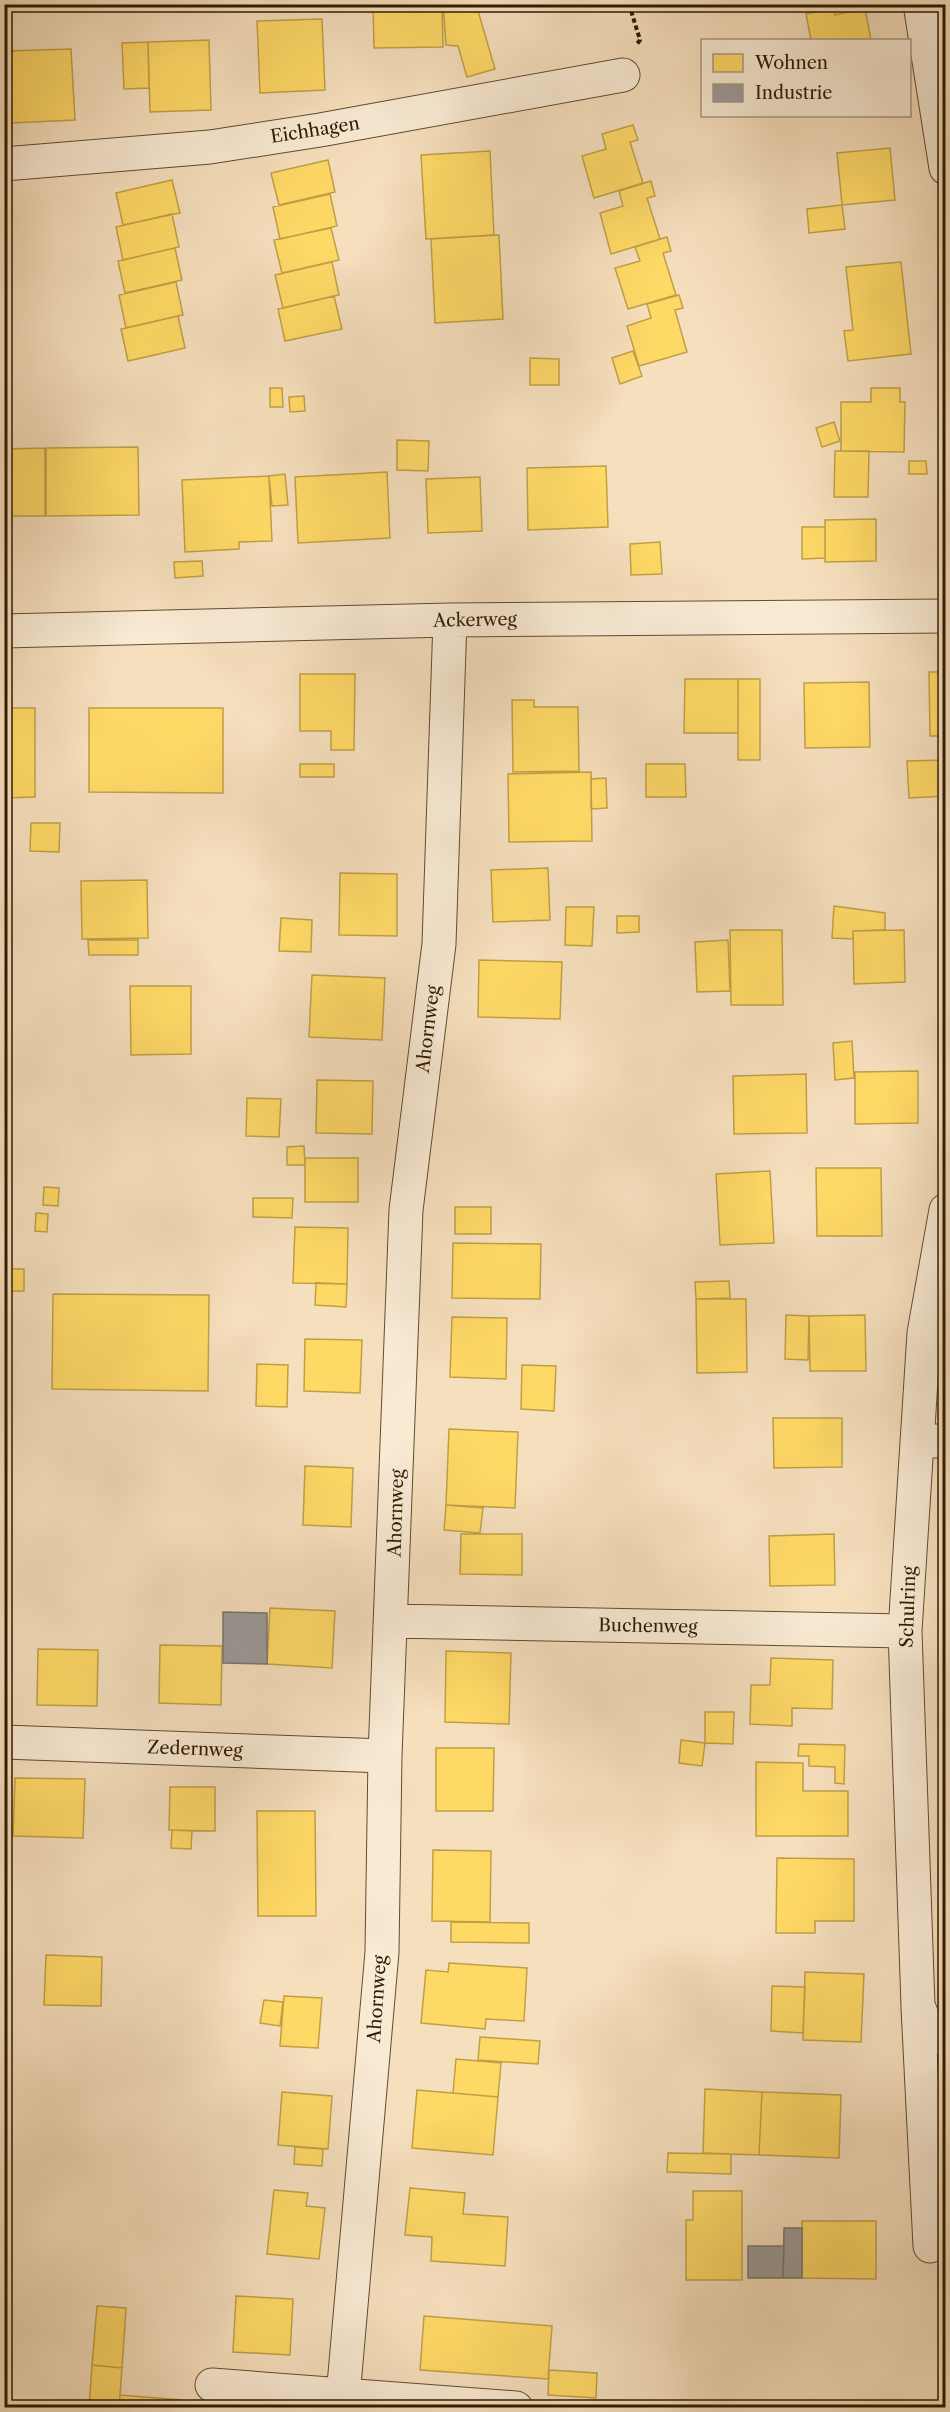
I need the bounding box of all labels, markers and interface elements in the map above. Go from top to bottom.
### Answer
legend [701,39,911,117]
text: Wohnen [754,52,828,74]
text: Industrie [755,82,832,104]
street label: Eichhagen [269,112,361,148]
street label: Ackerweg [432,608,518,632]
street label: Ahornweg [412,983,444,1075]
street label: Ahornweg [383,1468,409,1558]
street label: Schulring [896,1565,920,1648]
street label: Buchenweg [598,1614,698,1638]
street label: Zedernweg [147,1736,244,1762]
street label: Ahornweg [363,1954,391,2045]

